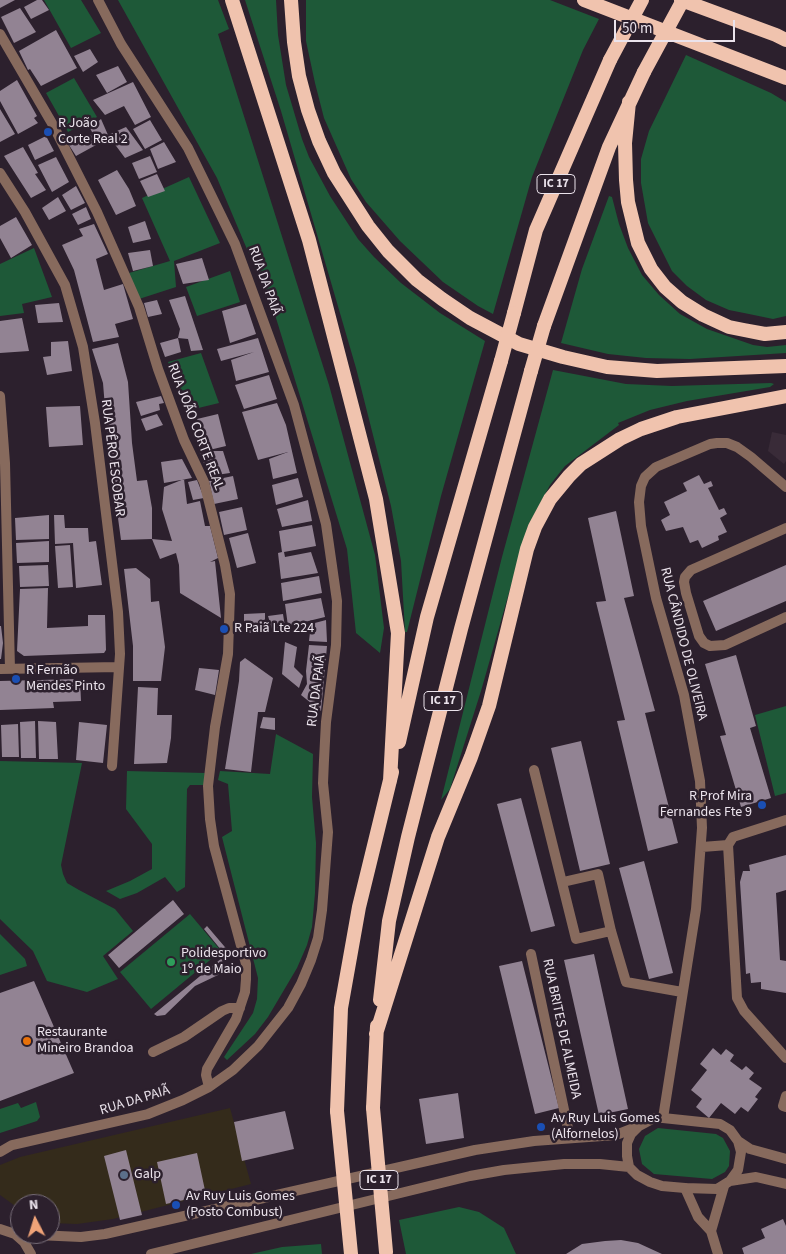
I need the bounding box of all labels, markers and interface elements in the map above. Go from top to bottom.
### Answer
scale bar [616,10,737,42]
text: 50 m [622,18,652,39]
place label: R João Corte Real 2 [58,116,128,148]
marker: R João Corte Real 2 [42,126,54,138]
road number: IC 17 [537,174,575,193]
street label: RUA DA PAIÃ [244,244,284,318]
street label: RUA JOÃO CORTE REAL [163,361,227,493]
street label: RUA PÊRO ESCOBAR [96,398,128,518]
street label: RUA CÂNDIDO DE OLIVEIRA [656,566,710,722]
place label: R Paiã Lte 224 [234,621,314,637]
marker: R Paiã Lte 224 [218,623,230,635]
street label: RUA DA PAIÃ [304,654,330,728]
place label: R Fernão Mendes Pinto [26,663,105,696]
marker: R Fernão Mendes Pinto [10,673,22,685]
road number: IC 17 [424,691,462,710]
place label: R Prof Mira Fernandes Fte 9 [660,789,752,822]
marker: R Prof Mira Fernandes Fte 9 [756,799,768,811]
place label: Polidesportivo 1º de Maio [181,946,266,979]
marker: Polidesportivo 1º de Maio [165,956,177,968]
street label: RUA BRITES DE ALMEIDA [538,957,584,1101]
place label: Restaurante Mineiro Brandoa [37,1025,133,1058]
marker: Restaurante Mineiro Brandoa [21,1035,33,1047]
street label: RUA DA PAIÃ [98,1082,172,1120]
place label: Av Ruy Luis Gomes (Alfornelos) [551,1111,660,1144]
marker: Av Ruy Luis Gomes (Alfornelos) [535,1121,547,1133]
place label: Galp [134,1167,161,1183]
marker: Galp [118,1169,130,1181]
road number: IC 17 [360,1170,398,1190]
place label: Av Ruy Luis Gomes (Posto Combust) [186,1189,295,1222]
north arrow [10,1194,60,1244]
text: N [28,1195,39,1215]
marker: Av Ruy Luis Gomes (Posto Combust) [170,1199,182,1211]

